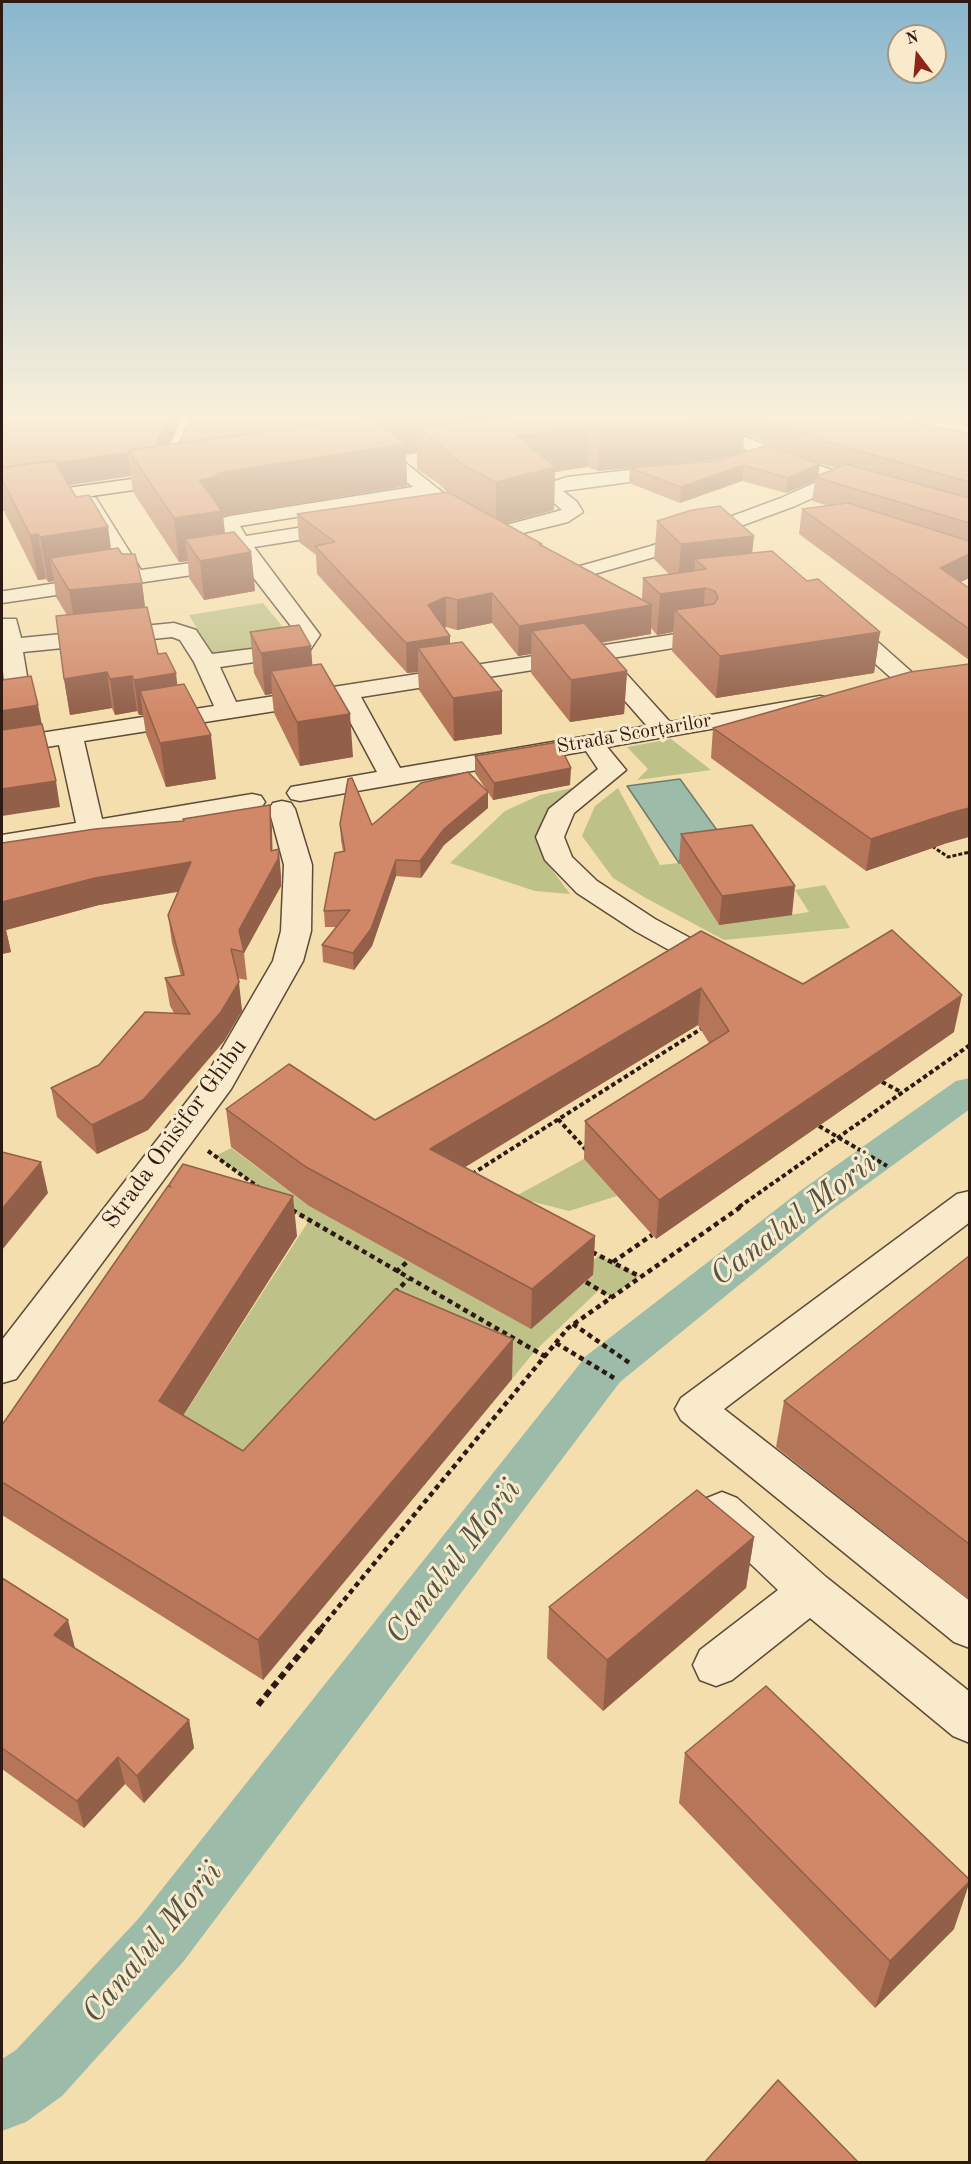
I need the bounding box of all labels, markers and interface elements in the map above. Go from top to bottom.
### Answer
north arrow [887,24,947,84]
text: N [904,29,921,48]
street label: Strada Scorțarilor [555,709,713,759]
street label: Strada Onisifor Ghibu [96,1034,254,1234]
water label: Canalul Morii [703,1145,885,1295]
water label: Canalul Morii [378,1472,530,1652]
water label: Canalul Morii [75,1855,231,2031]

